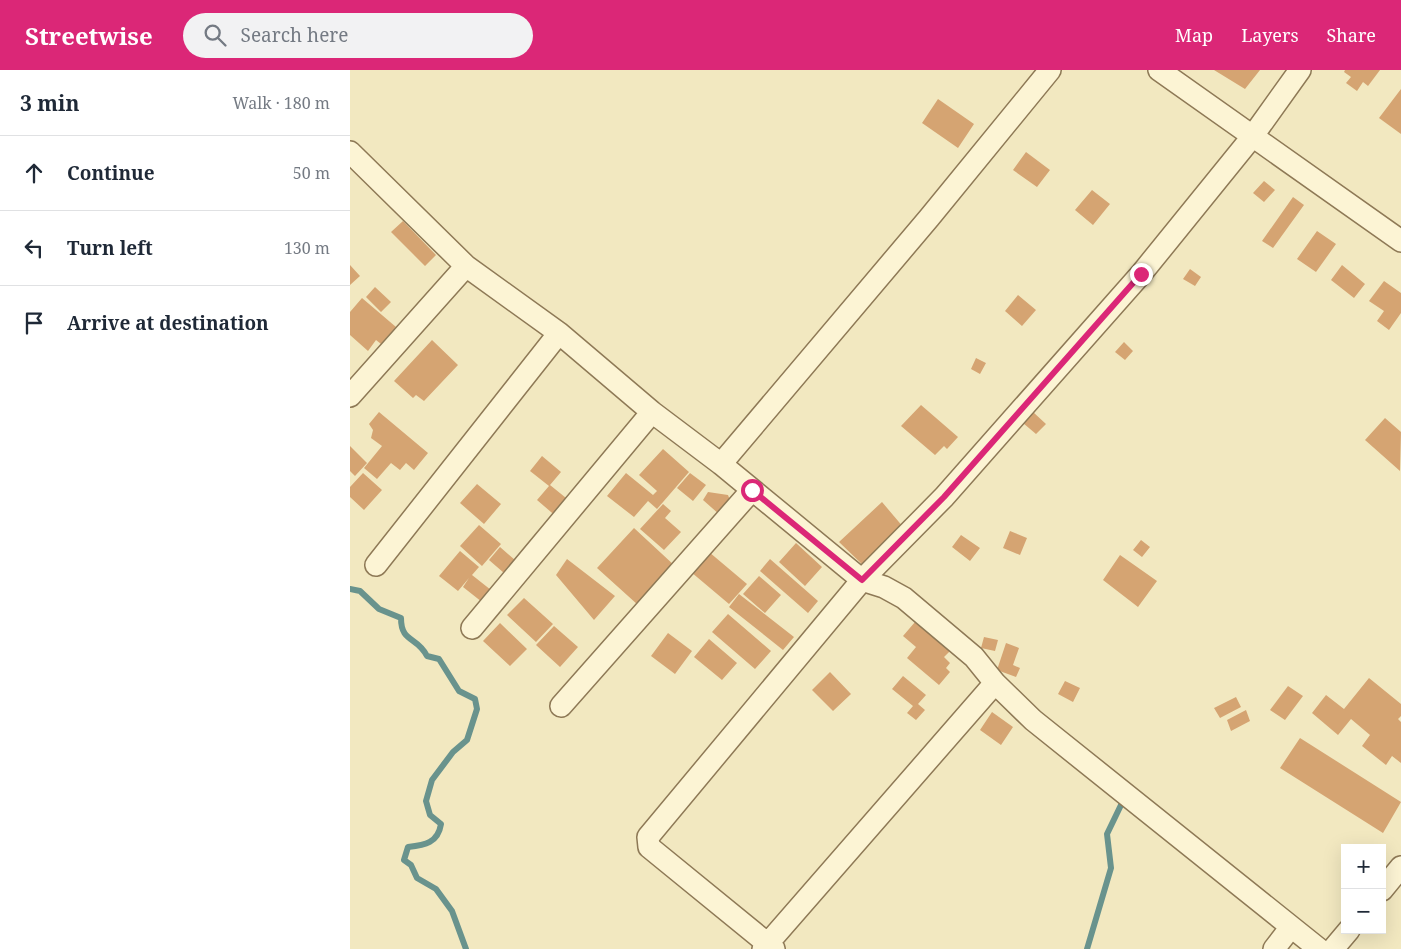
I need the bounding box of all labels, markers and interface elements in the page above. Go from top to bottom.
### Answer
search box [183,13,533,58]
text: Streetwise [25,19,153,52]
icon: search [201,21,229,49]
text: Search here [241,22,348,48]
text: Map [1175,23,1213,47]
text: Layers [1241,23,1299,47]
text: Share [1327,23,1376,47]
text: 3 min [20,89,79,117]
text: Walk · 180 m [233,92,330,114]
icon: ahead [20,159,48,187]
text: Continue [67,160,155,186]
text: 50 m [293,162,330,184]
icon: left [20,234,48,262]
text: Turn left [67,235,153,261]
text: 130 m [284,237,330,259]
route end [1130,263,1153,286]
icon: arrive [20,309,48,337]
text: Arrive at destination [67,310,269,336]
route start [741,479,764,502]
map controls [1341,844,1386,934]
button: + [1341,844,1386,889]
button: − [1341,889,1386,934]

